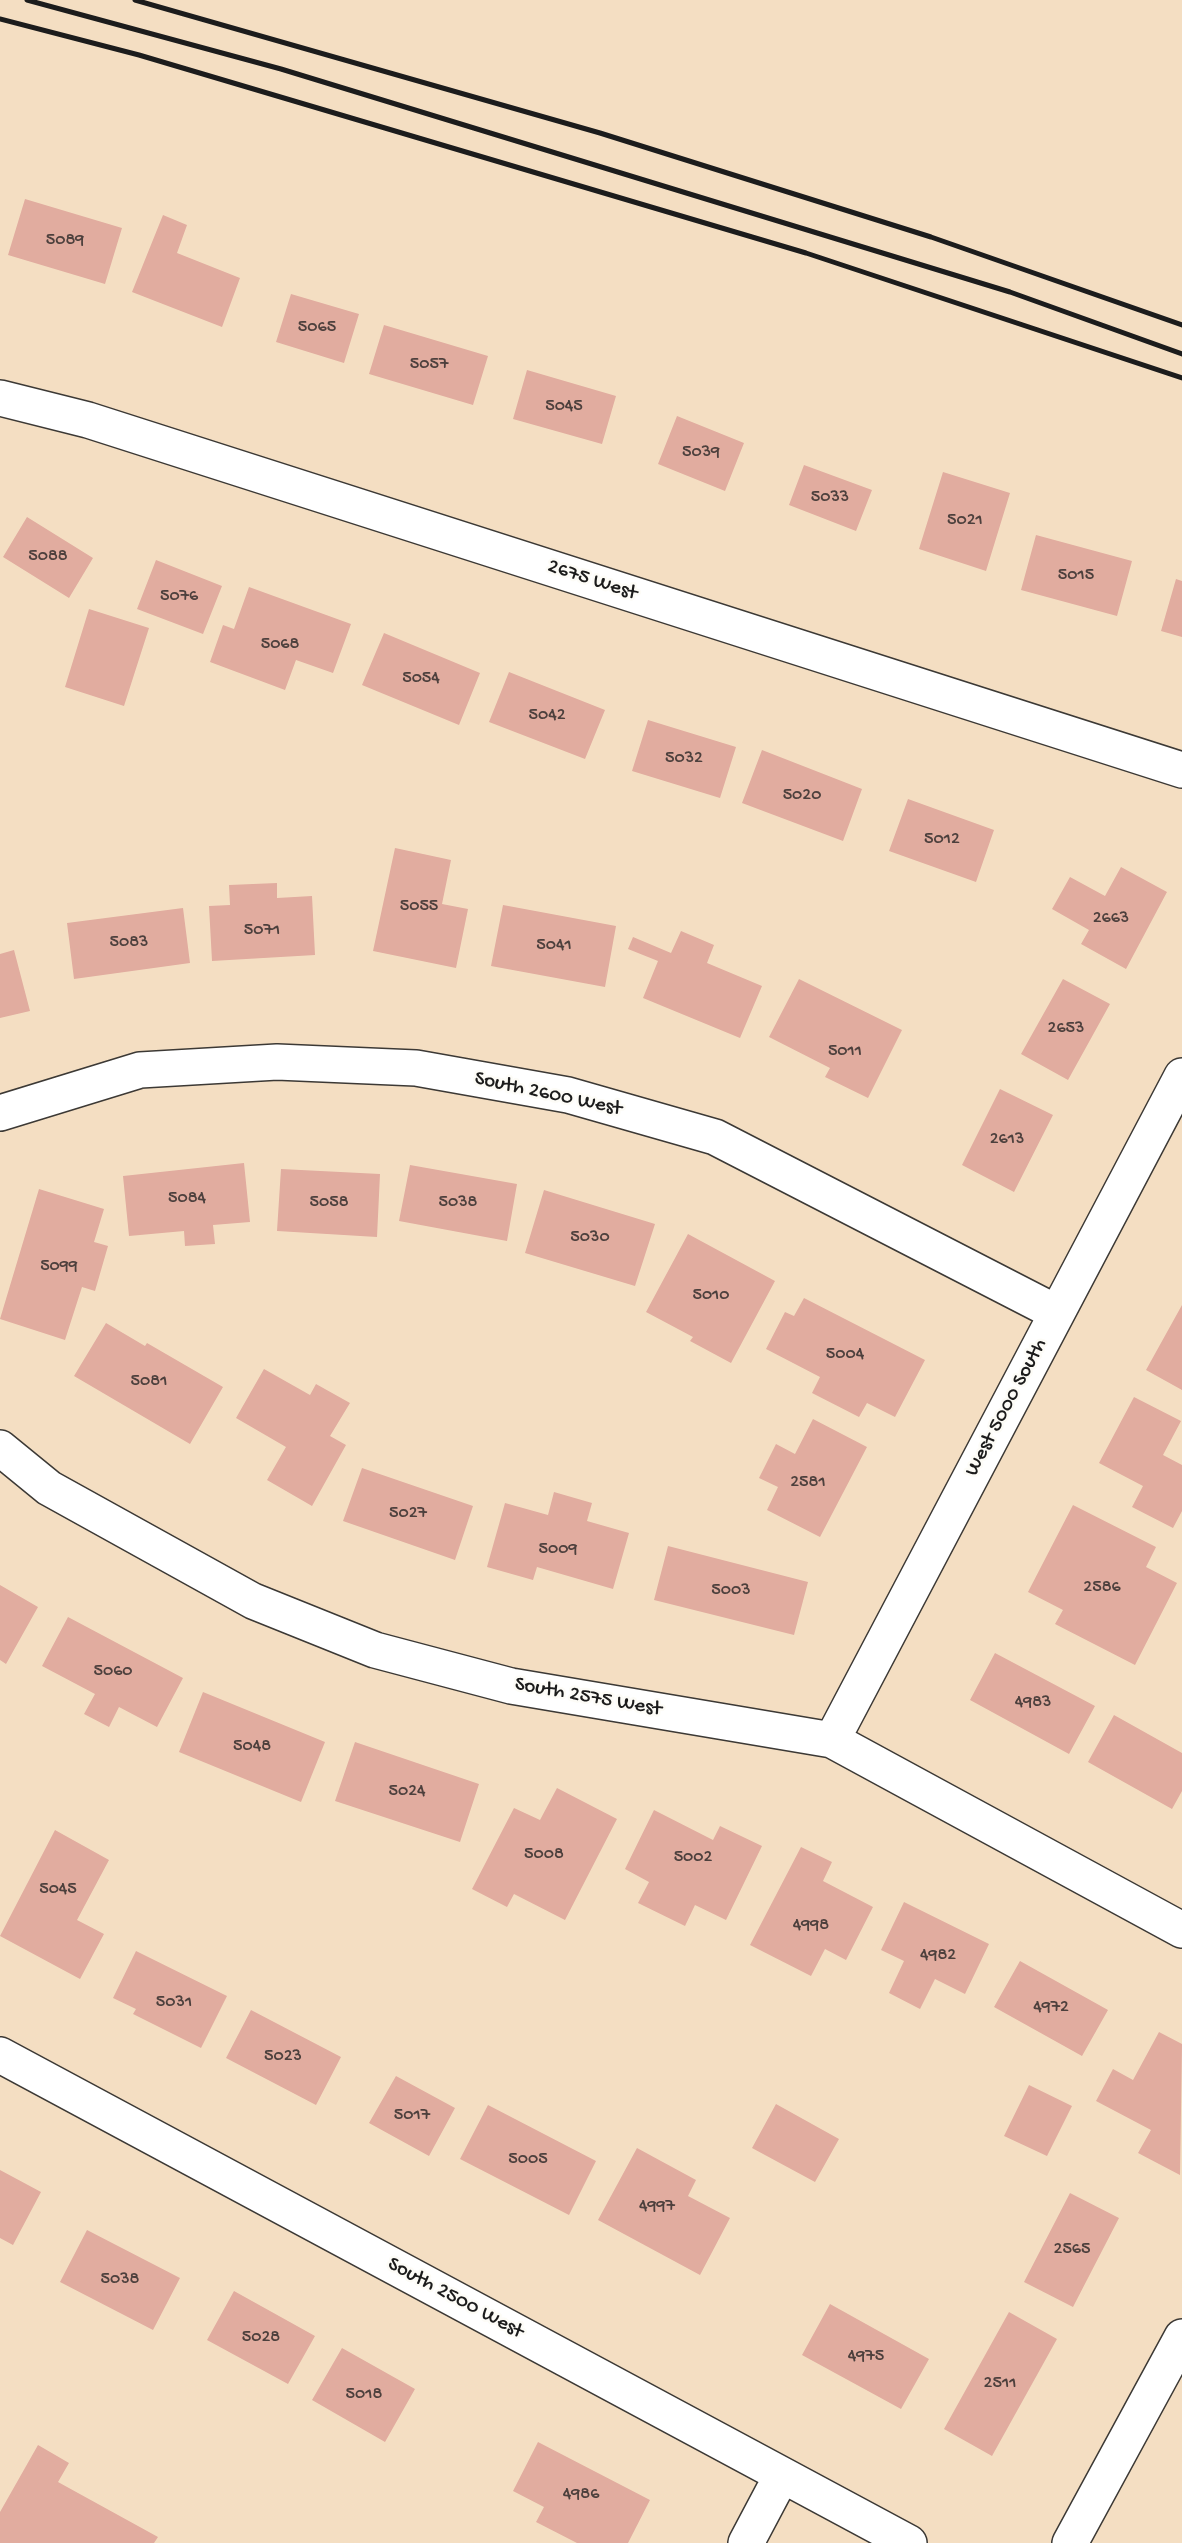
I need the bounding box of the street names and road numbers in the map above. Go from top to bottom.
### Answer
street label: 2675 West [544,555,640,607]
street label: South 2600 West [472,1067,624,1123]
street label: West 5000 South [960,1335,1054,1481]
street label: South 2575 West [513,1673,663,1723]
street label: South 2500 West [383,2253,527,2345]

